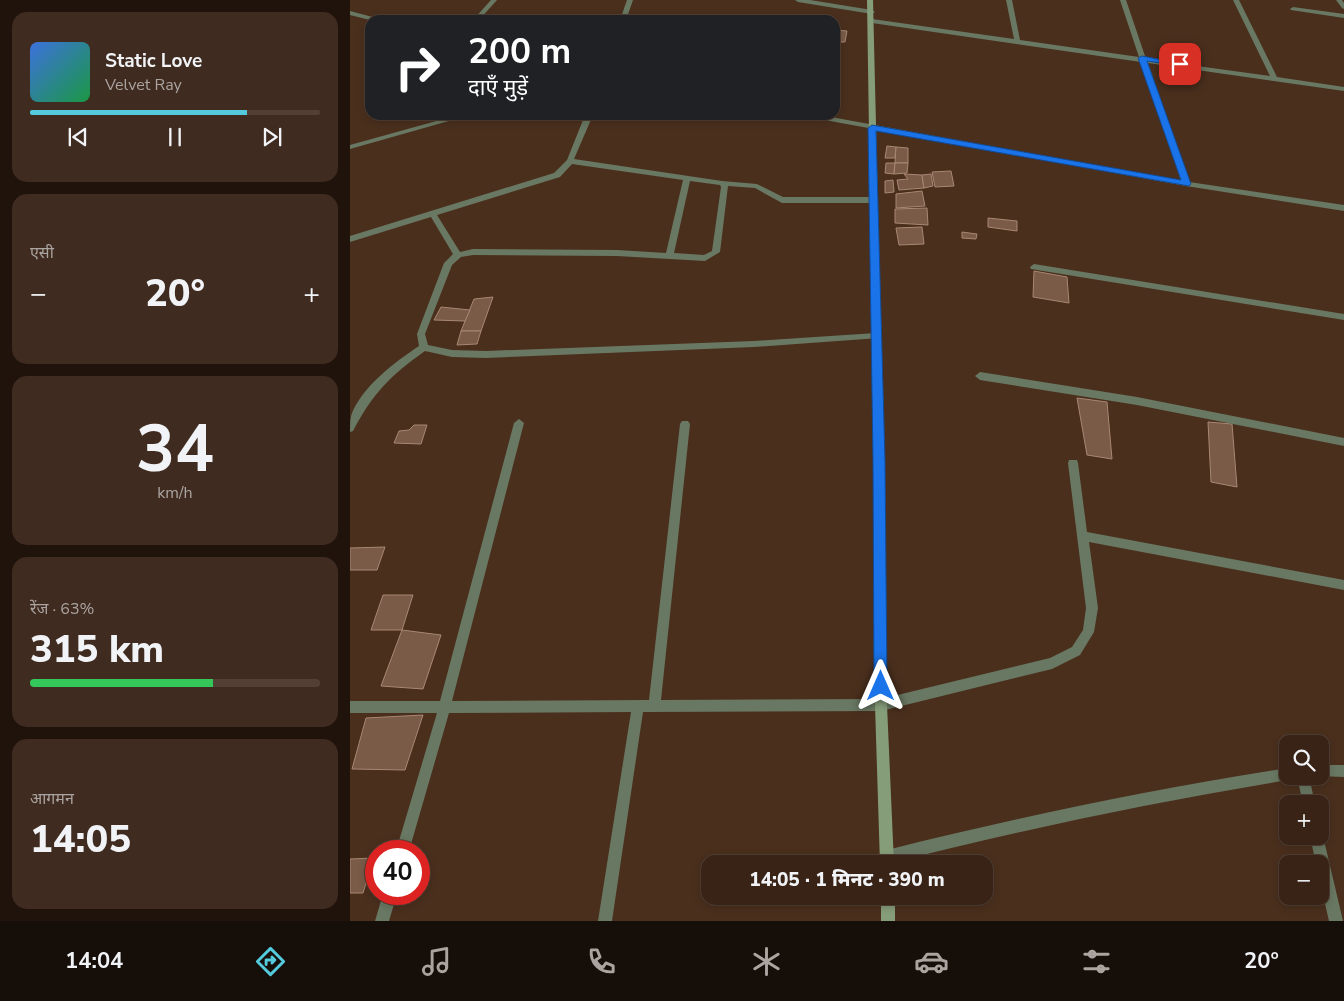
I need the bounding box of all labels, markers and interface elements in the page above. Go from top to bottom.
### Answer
text: 200 m [468,28,571,75]
icon: right [385,35,450,100]
pin [1159,43,1201,85]
text: Static Love [105,48,202,74]
icon: arrive [1166,50,1194,78]
text: दाएँ मुड़ें [468,73,528,103]
text: Velvet Ray [105,74,182,96]
icon: previous [64,123,92,151]
icon: pause [161,123,189,151]
icon: next [258,123,286,151]
text: एसी [30,242,54,264]
text: 20° [145,268,205,319]
text: − [30,275,47,313]
text: + [303,275,320,313]
text: 34 [136,405,214,494]
text: km/h [157,482,193,504]
text: रेंज · 63% [30,598,94,620]
text: 315 km [30,624,164,675]
position arrow [854,659,906,711]
map controls [1279,735,1329,905]
button: search [1279,735,1329,785]
text: आगमन [30,788,74,810]
button: + [1279,795,1329,845]
text: 14:05 [30,814,131,865]
speed limit sign: 40 [365,840,430,905]
button: − [1279,855,1329,905]
text: 14:05 · 1 मिनट · 390 m [749,867,945,893]
icon: directions [253,944,288,979]
icon: music [419,944,454,979]
icon: phone [584,944,619,979]
icon: climate [749,944,784,979]
icon: car [914,944,949,979]
icon: filters [1079,944,1114,979]
text: 14:04 [65,946,123,976]
text: 20° [1244,946,1279,976]

